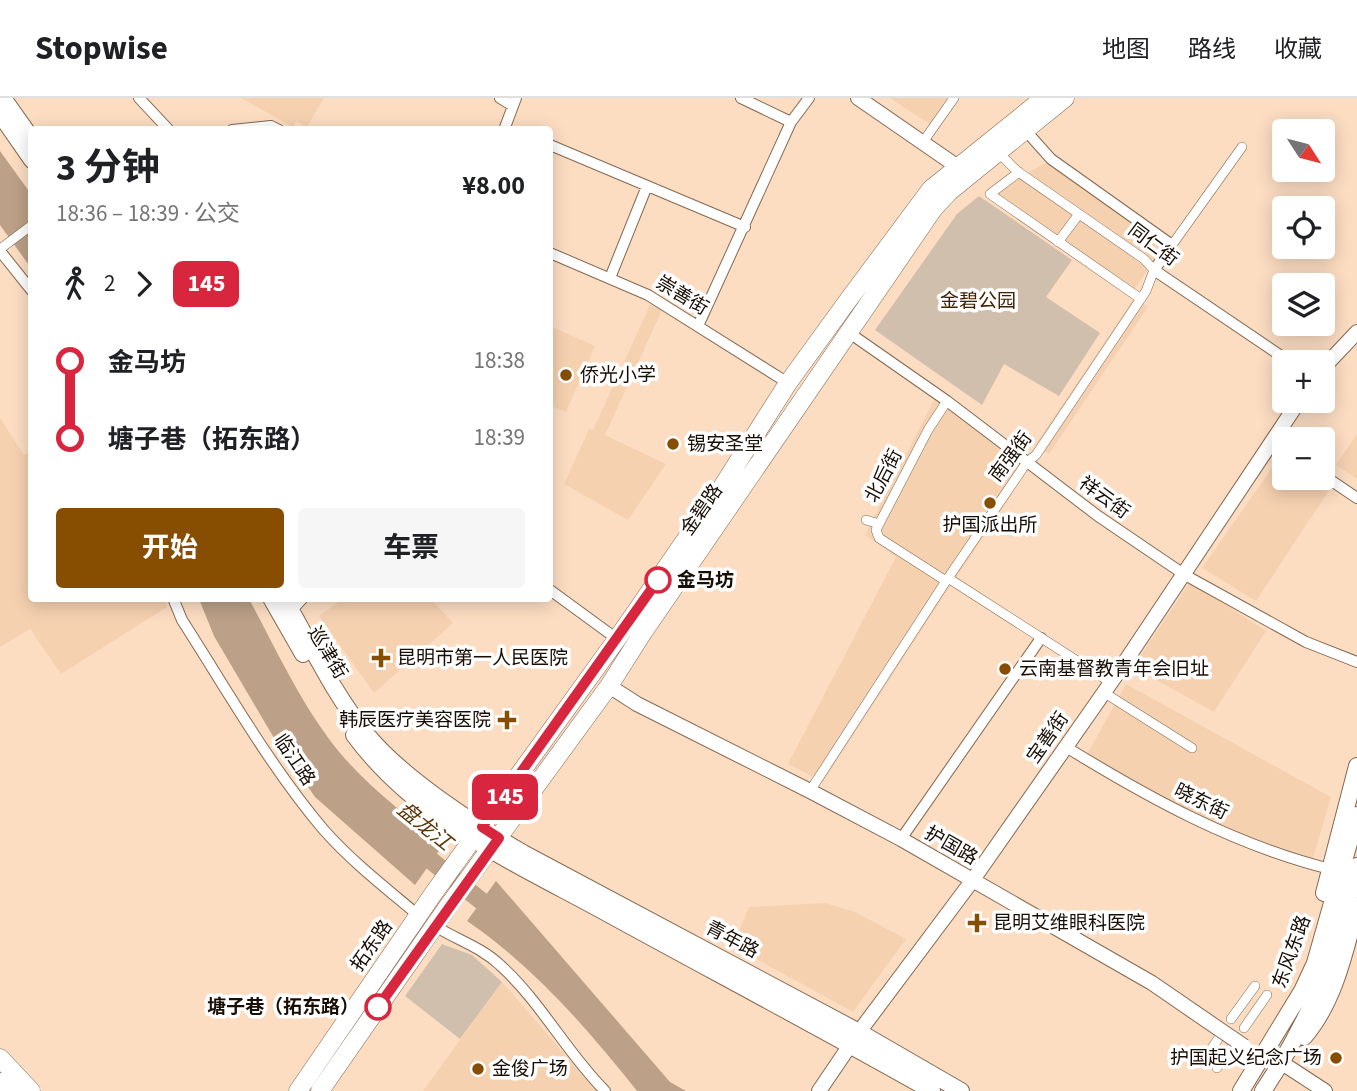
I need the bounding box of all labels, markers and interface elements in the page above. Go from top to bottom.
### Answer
text: Stopwise [35,25,168,72]
text: 地图 [1102,32,1150,67]
text: 路线 [1188,32,1236,67]
text: 收藏 [1274,32,1322,67]
north arrow [1272,119,1335,182]
map controls [1272,119,1335,490]
text: 3 分钟 [56,141,160,195]
text: ¥8.00 [462,167,525,204]
button: locate [1272,196,1335,259]
text: 18:36 – 18:39 · 公交 [56,197,240,230]
street label: 同仁街 [1122,217,1184,273]
icon: walk [56,265,94,303]
icon: forward [125,265,163,303]
text: 145 [187,266,225,301]
text: 2 [104,267,115,300]
street label: 崇善街 [651,270,713,322]
button: layers [1272,273,1335,336]
park label: 金碧公园 [940,288,1016,315]
text: 金马坊 [108,344,186,381]
text: 18:38 [474,344,525,377]
button: + [1272,350,1335,413]
place label: 侨光小学 [580,362,656,389]
marker: 侨光小学 [558,367,574,383]
text: 塘子巷（拓东路） [108,421,316,458]
text: 18:39 [474,421,525,454]
street label: 南强街 [983,426,1039,488]
button: − [1272,427,1335,490]
place label: 锡安圣堂 [687,431,763,458]
marker: 锡安圣堂 [665,436,681,452]
street label: 北后街 [859,444,909,508]
street label: 祥云街 [1073,470,1135,526]
street label: 金碧路 [675,479,729,541]
marker: 护国派出所 [982,495,998,511]
button: 开始 [56,508,284,588]
button: 车票 [298,508,525,588]
place label: 护国派出所 [942,512,1038,539]
marker: 金马坊 [645,567,671,593]
place label: 金马坊 [677,567,734,594]
street label: 巡津街 [301,622,353,684]
place label: 昆明市第一人民医院 [397,645,568,672]
marker: 昆明市第一人民医院 [371,648,391,668]
place label: 云南基督教青年会旧址 [1019,656,1209,683]
marker: 云南基督教青年会旧址 [997,661,1013,677]
place label: 韩辰医疗美容医院 [339,707,491,734]
street label: 宝善街 [1021,707,1075,769]
marker: 韩辰医疗美容医院 [497,710,517,730]
street label: 临江路 [267,729,321,791]
line badge: 145 [465,774,545,820]
street label: 晓东街 [1169,777,1233,827]
text: 145 [486,779,524,814]
water label: 盘龙江 [391,795,460,859]
street label: 护国路 [920,820,982,872]
place label: 昆明艾维眼科医院 [993,910,1145,937]
street label: 东风东路 [1266,912,1318,992]
marker: 昆明艾维眼科医院 [967,913,987,933]
street label: 拓东路 [345,915,399,977]
street label: 青年路 [700,915,764,965]
place label: 塘子巷（拓东路） [207,994,359,1021]
marker: 塘子巷（拓东路） [365,994,391,1020]
place label: 护国起义纪念广场 [1170,1045,1322,1072]
marker: 护国起义纪念广场 [1328,1050,1344,1066]
place label: 金俊广场 [492,1056,568,1083]
marker: 金俊广场 [470,1061,486,1077]

